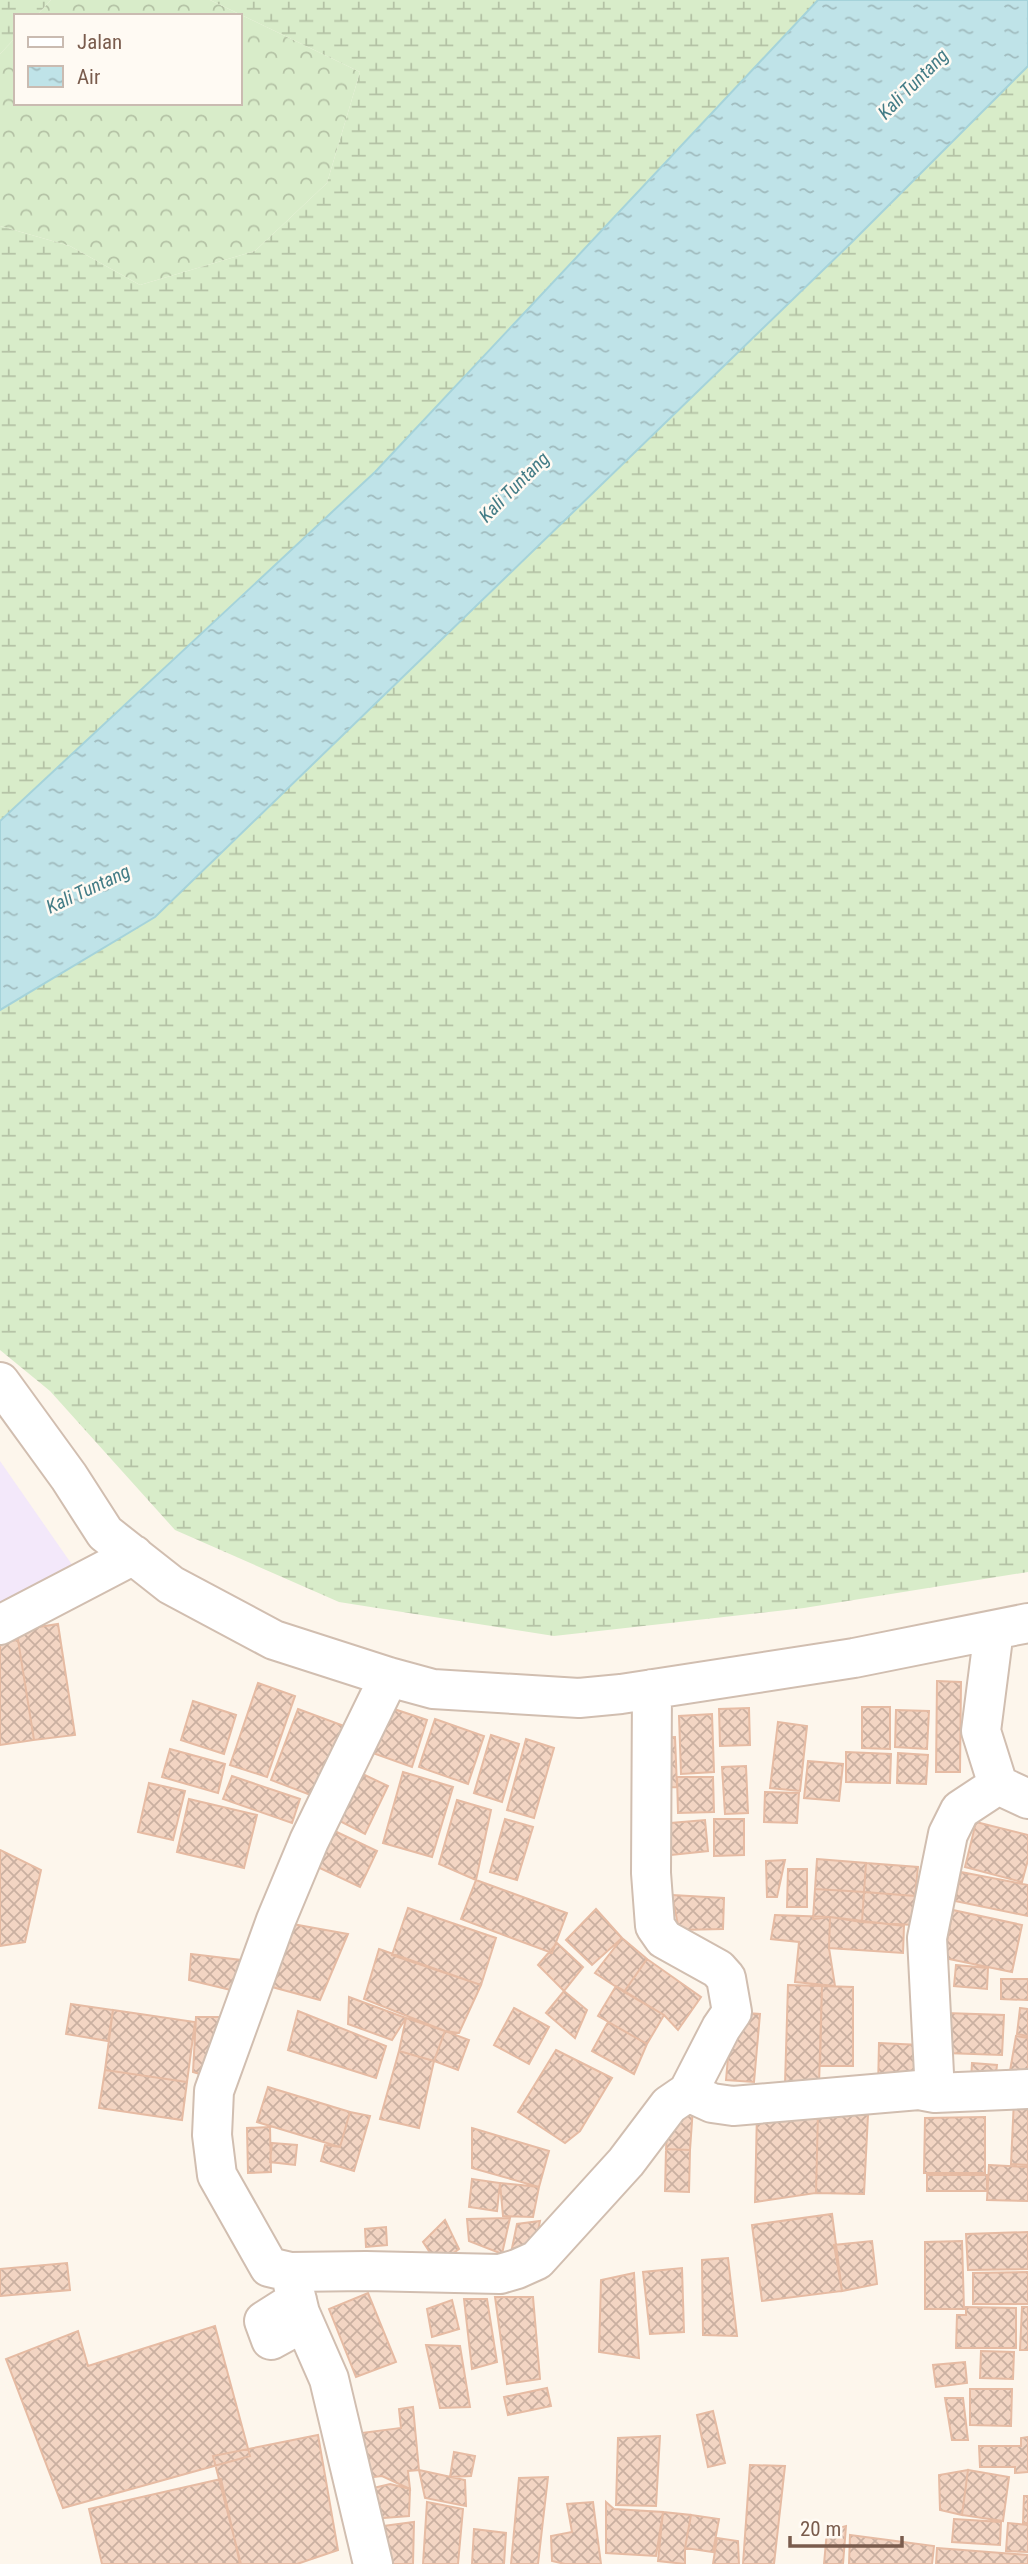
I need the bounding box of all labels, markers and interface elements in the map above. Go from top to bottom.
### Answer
legend [14,14,242,105]
text: Jalan [77,30,122,54]
water label: Kali Tuntang [873,44,953,124]
text: Air [77,65,100,89]
water label: Kali Tuntang [474,447,554,527]
water label: Kali Tuntang [42,860,134,918]
scale bar [790,2504,902,2548]
text: 20 m [800,2517,841,2541]

